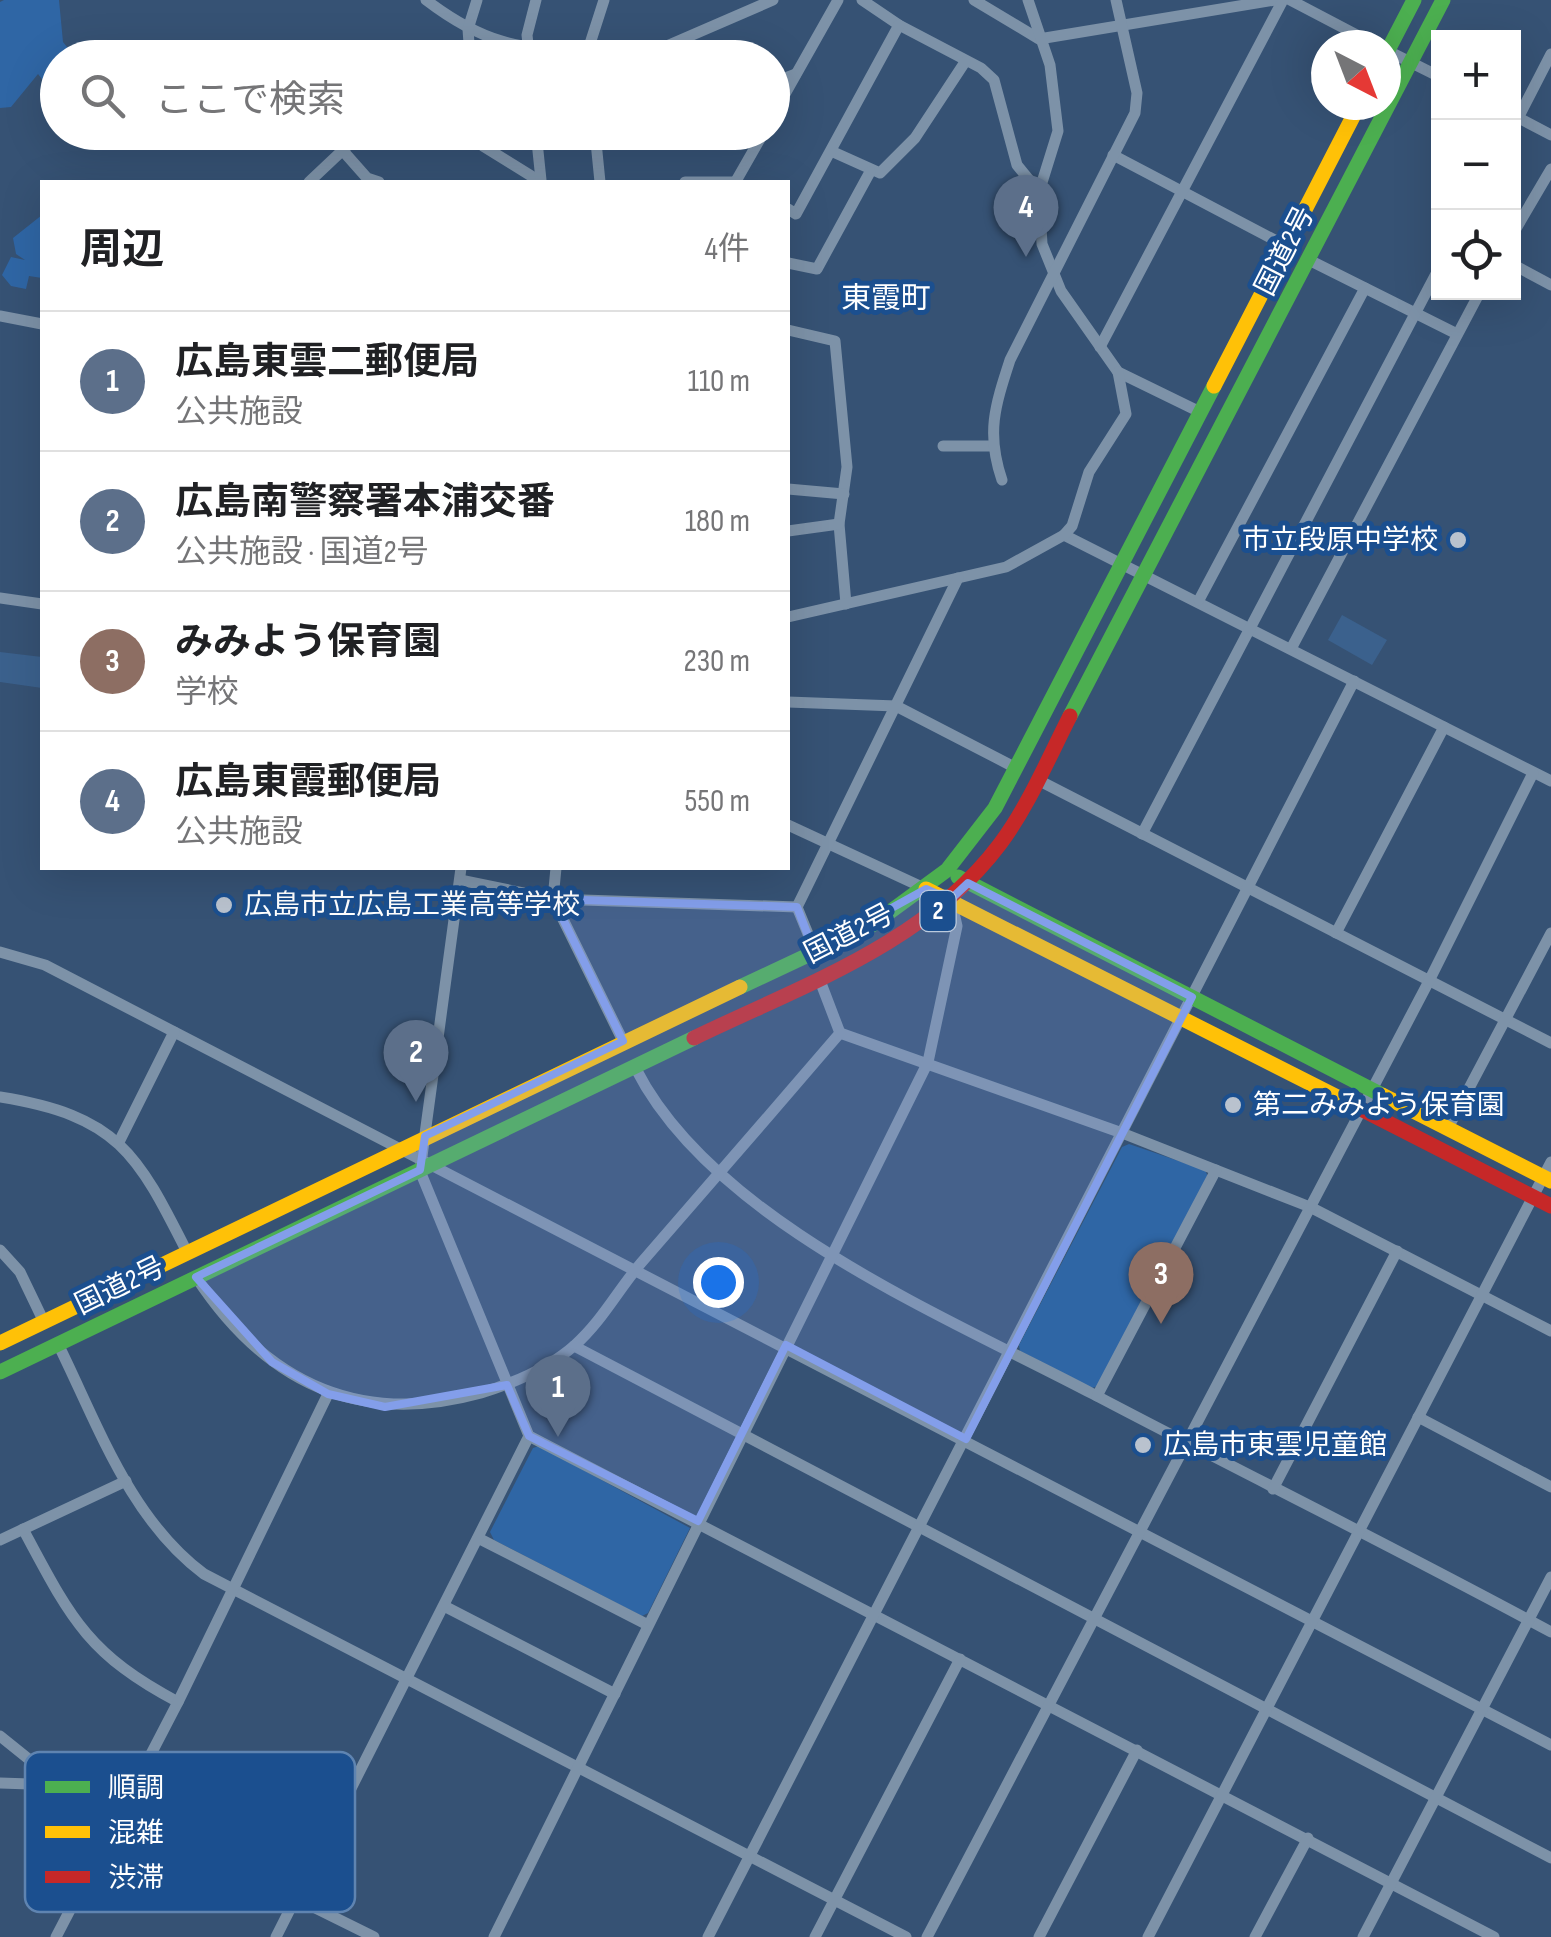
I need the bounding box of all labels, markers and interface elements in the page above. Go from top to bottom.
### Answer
north arrow [1311,30,1401,120]
map controls [1431,30,1521,300]
button: + [1431,30,1521,120]
search box [40,40,790,150]
icon: search [75,68,130,123]
text: ここで検索 [155,78,345,123]
button: − [1431,120,1521,210]
pin: 4 [994,174,1058,257]
street label: 国道2号 [1249,201,1321,301]
button: locate [1431,210,1521,300]
text: 周辺 [80,225,164,276]
text: 4件 [705,230,750,269]
district label: 東霞町 [841,281,931,317]
text: 広島東雲二郵便局 [175,340,479,385]
text: 1 [106,362,119,401]
text: 110 m [688,362,750,401]
text: 公共施設 [175,393,303,432]
text: 広島南警察署本浦交番 [175,480,555,525]
text: 2 [105,502,120,541]
text: 180 m [685,502,750,541]
place label: 市立段原中学校 [1242,524,1438,557]
marker: 市立段原中学校 [1447,529,1469,551]
text: 公共施設 · 国道2号 [175,533,429,572]
text: みみよう保育園 [175,620,441,665]
text: 3 [105,642,120,681]
text: 230 m [683,642,750,681]
text: 学校 [175,673,239,712]
text: 広島東霞郵便局 [175,760,441,805]
text: 4 [105,782,120,821]
text: 550 m [684,782,750,821]
text: 公共施設 [175,813,303,852]
place label: 広島市立広島工業高等学校 [244,889,580,922]
road number: 2 [920,891,956,931]
marker: 広島市立広島工業高等学校 [213,894,235,916]
street label: 国道2号 [799,898,899,970]
pin: 2 [384,1020,448,1102]
place label: 第二みみよう保育園 [1253,1089,1505,1122]
marker: 第二みみよう保育園 [1222,1094,1244,1116]
pin: 3 [1128,1242,1194,1324]
street label: 国道2号 [70,1250,170,1322]
your location [693,1257,744,1308]
pin: 1 [526,1354,590,1437]
place label: 広島市東雲児童館 [1163,1429,1387,1462]
marker: 広島市東雲児童館 [1132,1434,1154,1456]
legend [25,1752,355,1912]
text: 順調 [108,1772,164,1805]
text: 混雑 [108,1817,164,1850]
text: 渋滞 [108,1862,164,1895]

